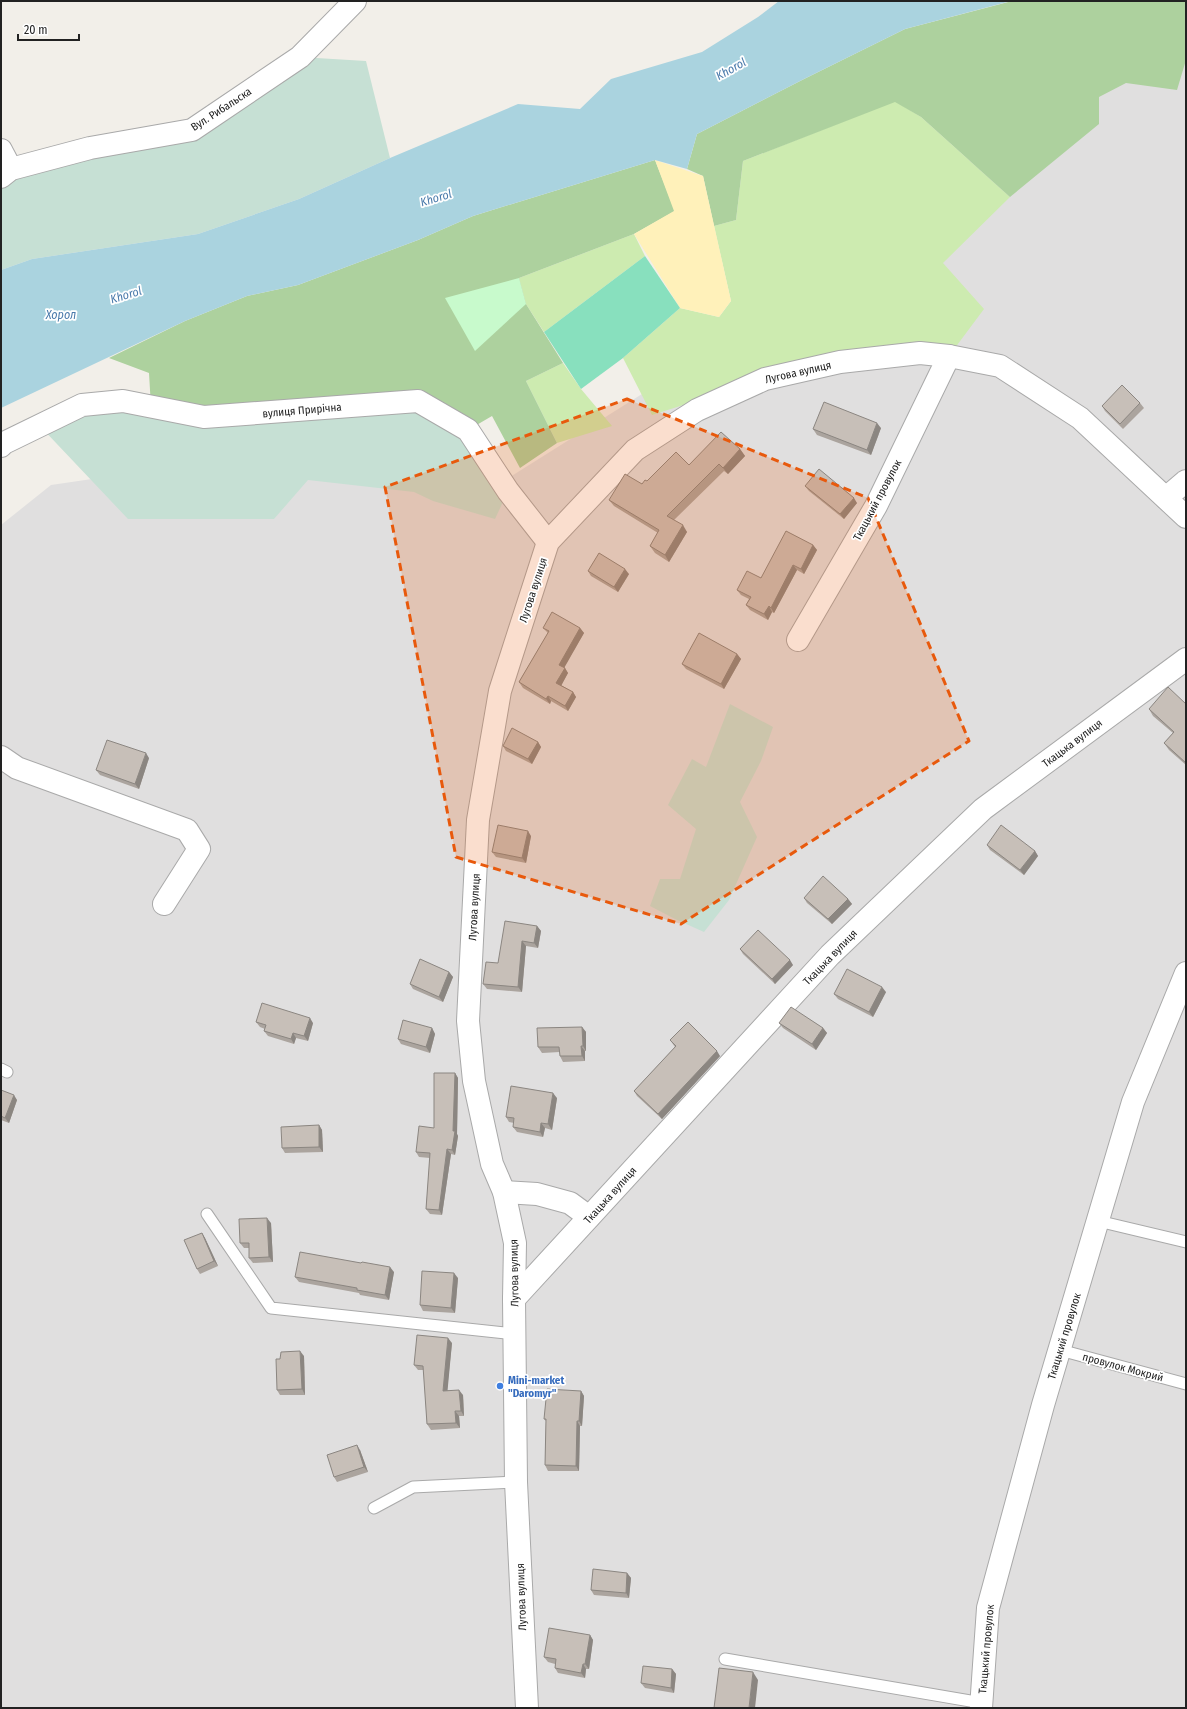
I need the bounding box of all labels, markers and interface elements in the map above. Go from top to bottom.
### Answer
scale bar [18,16,79,42]
text: 20 m [24,23,48,37]
water label: Khorol [714,55,748,83]
street label: Вул. Рибальска [189,85,254,134]
water label: Khorol [419,187,453,209]
water label: Khorol [109,284,143,306]
water label: Хорол [45,308,76,322]
street label: Лугова вулиця [764,359,832,386]
street label: вулиця Прирічна [262,401,342,420]
street label: Ткацький провулок [851,457,905,543]
street label: Лугова вулиця [517,556,550,624]
street label: Ткацька вулиця [1040,717,1105,770]
street label: Лугова вулиця [466,873,483,941]
street label: Ткацька вулиця [801,927,860,988]
street label: Ткацька вулиця [581,1164,639,1226]
street label: Лугова вулиця [507,1239,522,1307]
street label: Ткацький провулок [1045,1290,1084,1381]
street label: провулок Мокрий [1081,1350,1165,1385]
place label: Mini-market "Daromyr" [508,1374,564,1400]
marker: Mini-market "Daromyr" [495,1381,505,1391]
street label: Лугова вулиця [514,1563,529,1631]
street label: Ткацький провулок [976,1603,997,1694]

